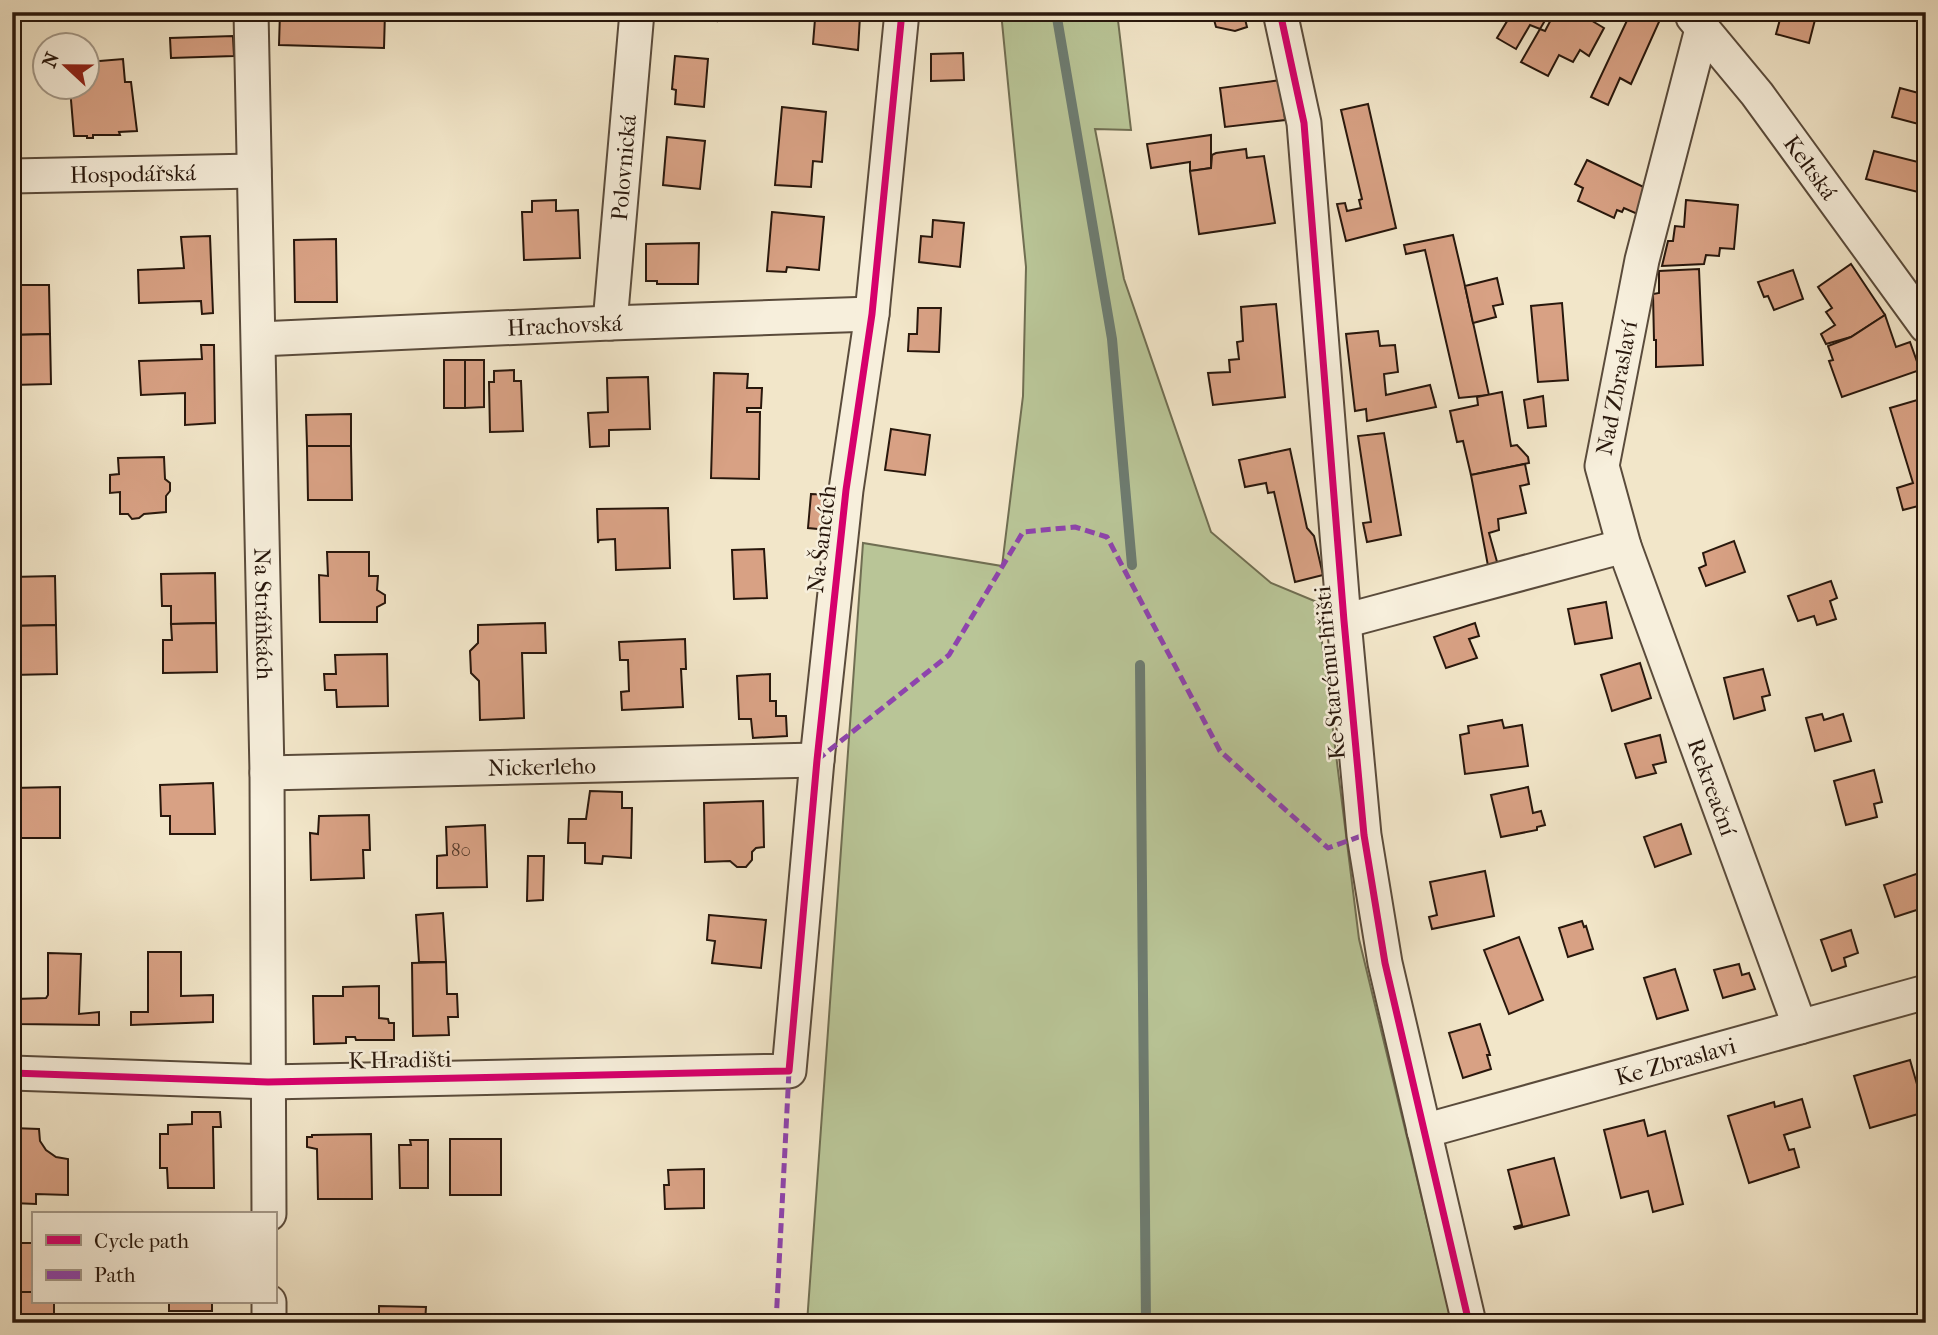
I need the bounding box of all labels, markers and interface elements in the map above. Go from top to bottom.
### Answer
north arrow [32,32,102,102]
text: N [38,49,64,71]
street label: Polovnická [605,113,642,222]
street label: Keltská [1778,130,1843,205]
street label: Hospodářská [70,159,197,188]
street label: Hrachovská [507,309,623,341]
street label: Nad Zbraslaví [1591,318,1643,457]
street label: Na Šancích [802,484,842,594]
street label: Na Stráňkách [249,548,279,680]
street label: Ke Starému hřišti [1309,585,1351,761]
street label: Rekreační [1682,735,1742,839]
street label: Nickerleho [487,752,596,781]
house number: 80 [451,839,471,861]
street label: Ke Zbraslavi [1612,1032,1739,1091]
street label: K Hradišti [348,1046,452,1074]
legend [32,1212,276,1304]
text: Cycle path [94,1229,189,1253]
text: Path [94,1263,136,1287]

